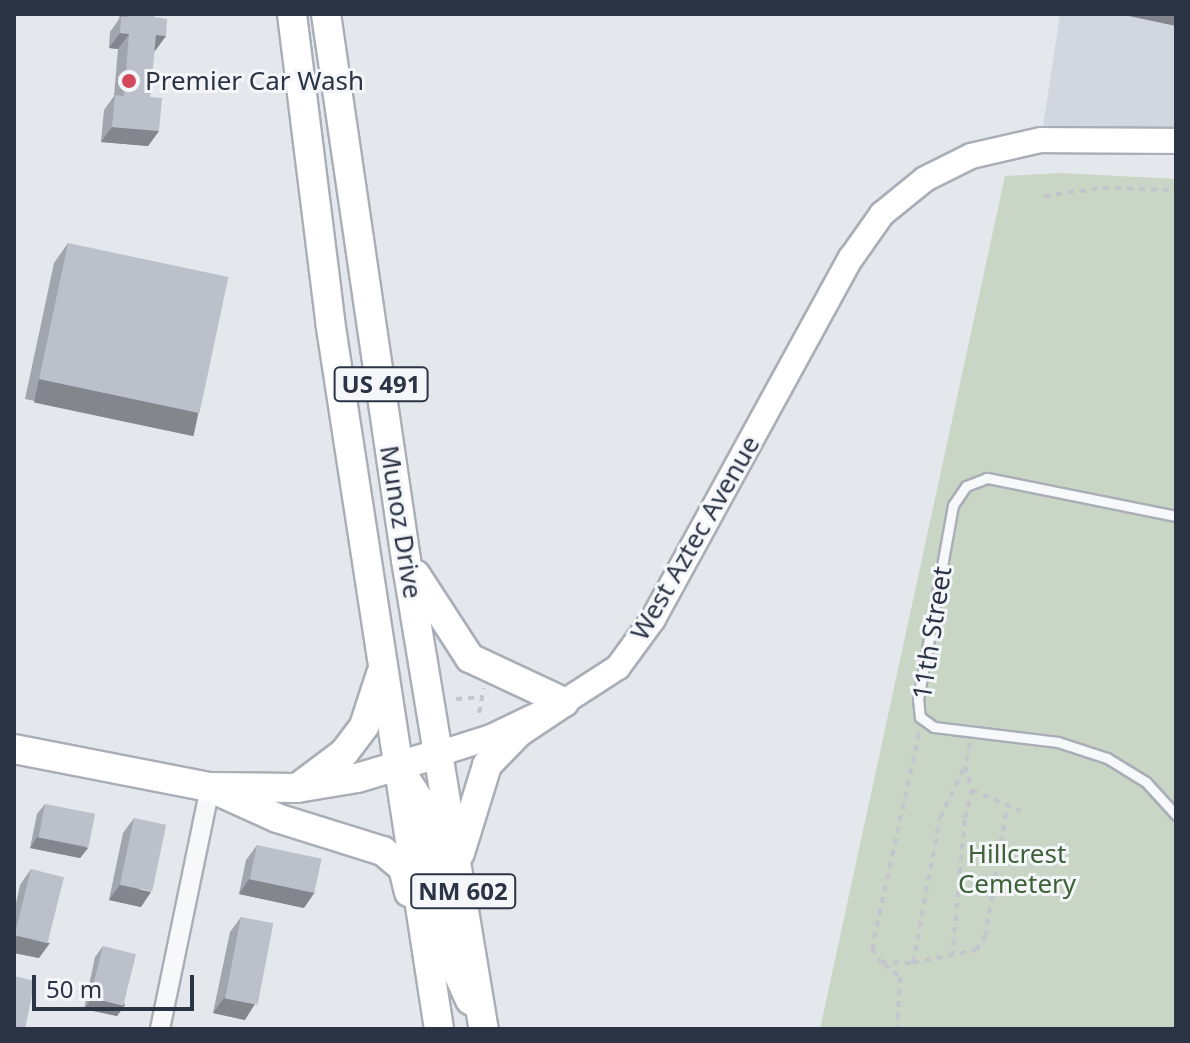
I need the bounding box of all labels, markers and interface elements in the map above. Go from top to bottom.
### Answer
place label: Premier Car Wash [145,65,364,97]
marker: Premier Car Wash [120,72,138,90]
road number: US 491 [333,364,429,404]
street label: West Aztec Avenue [624,430,766,646]
street label: Munoz Drive [374,443,428,601]
street label: 11th Street [906,564,958,702]
park label: Hillcrest Cemetery [958,838,1076,900]
road number: NM 602 [409,871,517,911]
scale bar [36,959,198,1009]
text: 50 m [46,972,102,1005]

